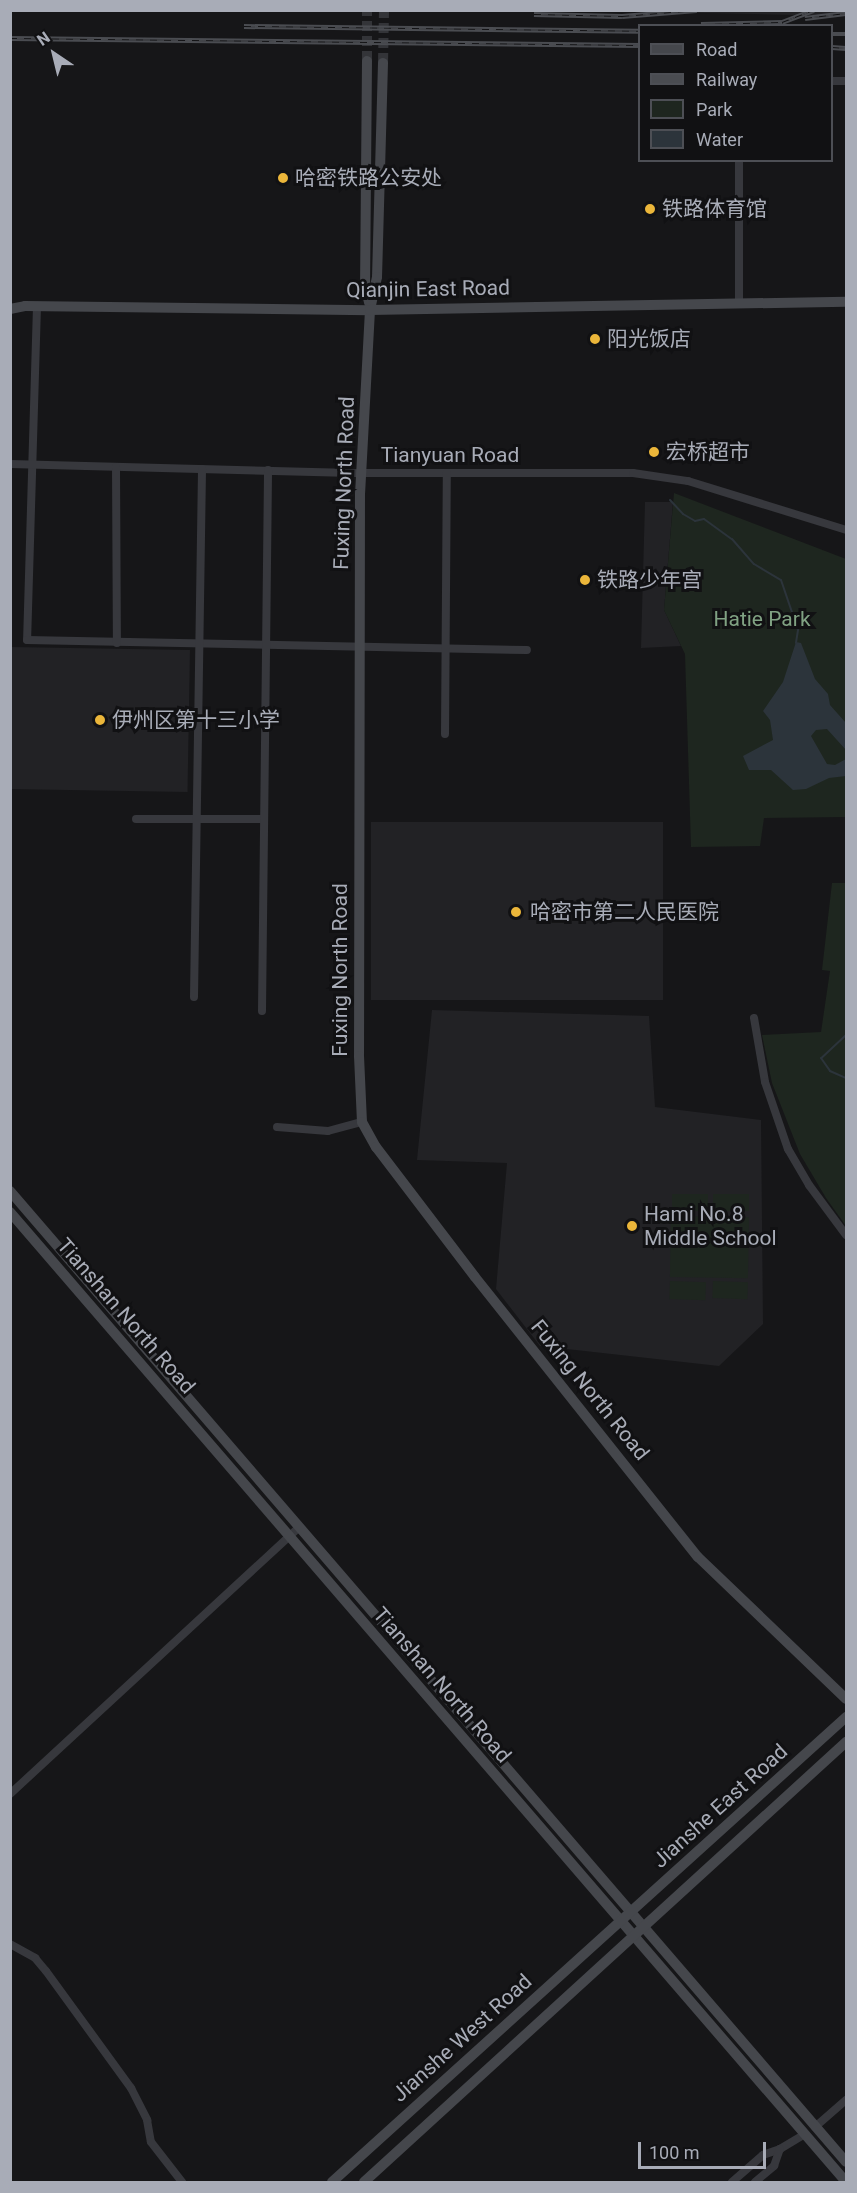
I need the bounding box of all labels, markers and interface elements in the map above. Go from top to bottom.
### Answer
north arrow [24,24,84,84]
legend [638,24,833,162]
text: N [33,28,53,50]
text: Road [696,39,737,60]
text: Railway [696,69,757,90]
text: Park [696,99,732,120]
text: Water [696,129,743,150]
place label: 哈密铁路公安处 [295,165,442,191]
marker: 哈密铁路公安处 [276,171,290,185]
place label: 铁路体育馆 [662,196,767,222]
marker: 铁路体育馆 [643,202,657,216]
street label: Qianjin East Road [346,275,510,303]
place label: 阳光饭店 [607,326,691,352]
marker: 阳光饭店 [588,332,602,346]
street label: Fuxing North Road [328,396,360,570]
place label: 宏桥超市 [666,439,750,465]
street label: Tianyuan Road [381,442,519,468]
marker: 宏桥超市 [647,445,661,459]
place label: 铁路少年宫 [597,567,702,593]
marker: 铁路少年宫 [578,573,592,587]
park label: Hatie Park [713,606,811,632]
place label: 伊州区第十三小学 [112,707,280,733]
marker: 伊州区第十三小学 [93,713,107,727]
street label: Fuxing North Road [327,883,353,1057]
place label: 哈密市第二人民医院 [530,899,719,925]
marker: 哈密市第二人民医院 [507,903,525,921]
place label: Hami No.8 Middle School [644,1201,777,1251]
marker: Hami No.8 Middle School [625,1219,639,1233]
street label: Tianshan North Road [52,1233,200,1399]
street label: Fuxing North Road [526,1315,654,1465]
street label: Tianshan North Road [368,1602,516,1768]
street label: Jianshe East Road [647,1739,793,1873]
street label: Jianshe West Road [387,1969,537,2107]
scale bar [641,2130,768,2168]
text: 100 m [649,2142,700,2163]

